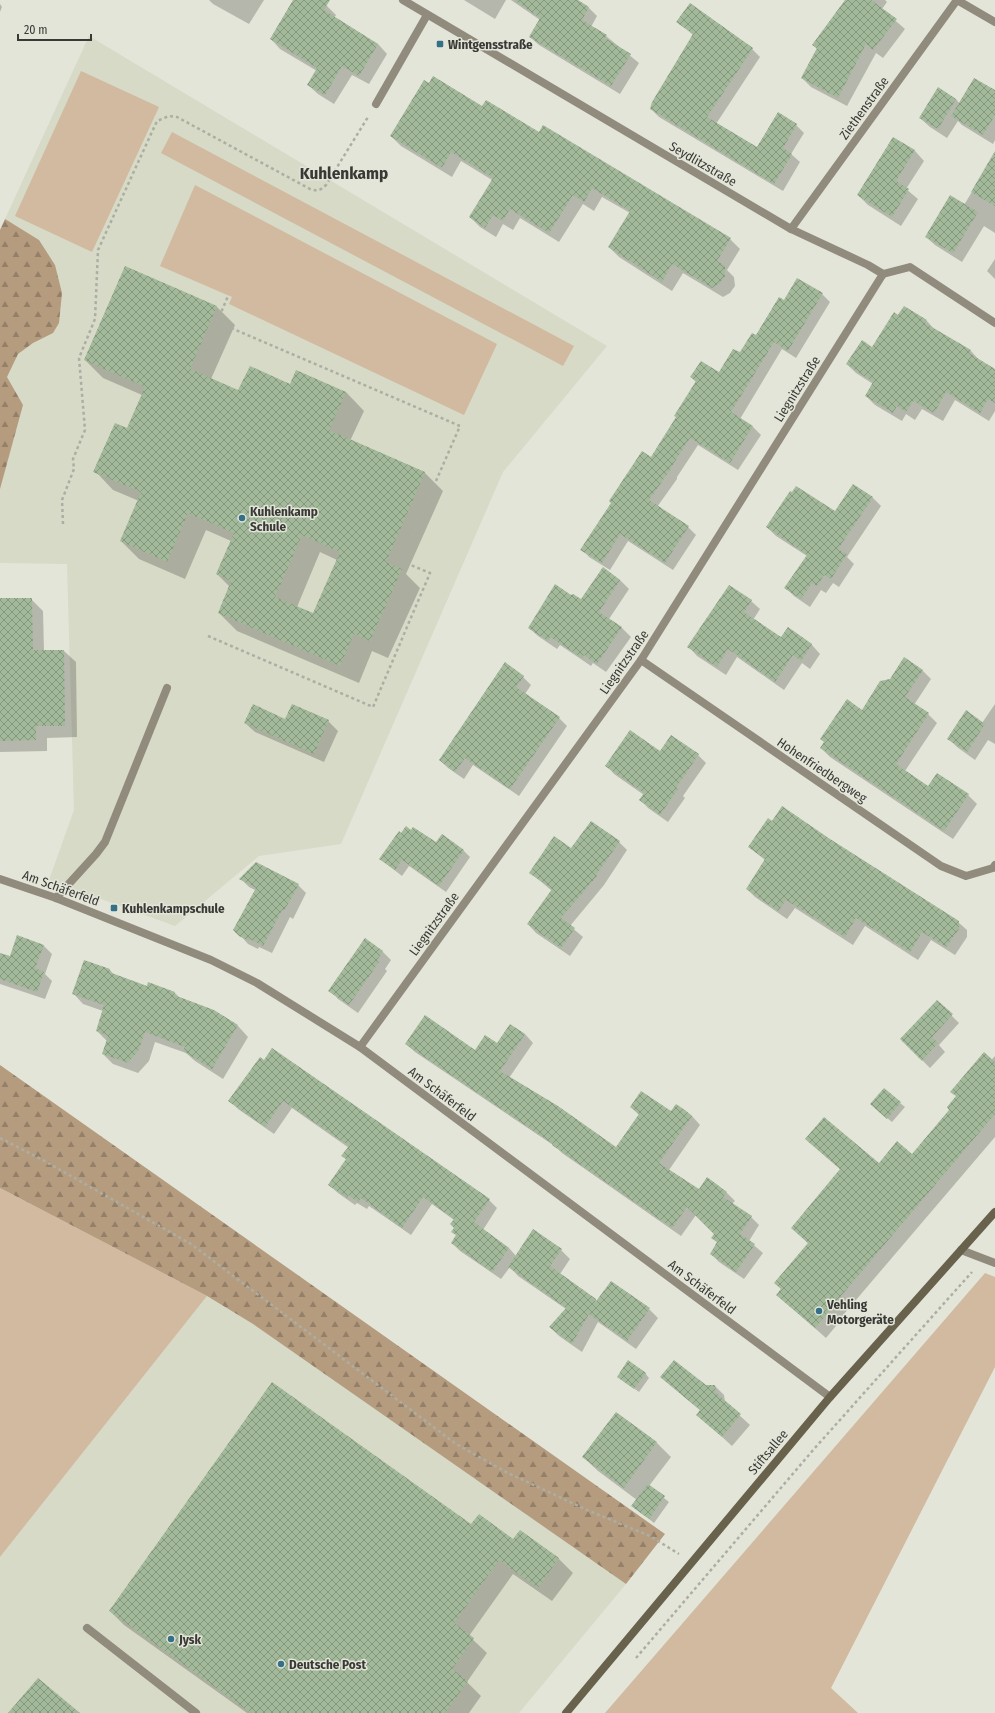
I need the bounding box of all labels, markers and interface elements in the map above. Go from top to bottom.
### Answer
scale bar [18,16,91,42]
text: 20 m [24,23,48,37]
place label: Wintgensstraße [448,37,533,52]
marker: Wintgensstraße [435,39,445,49]
street label: Ziethenstraße [836,74,892,142]
street label: Seydlitzstraße [667,139,739,189]
district label: Kuhlenkamp [300,163,388,184]
street label: Liegnitzstraße [771,353,823,425]
place label: Kuhlenkamp Schule [250,504,318,534]
marker: Kuhlenkamp Schule [237,513,247,523]
street label: Liegnitzstraße [596,627,652,697]
street label: Hohenfriedbergweg [774,734,870,806]
street label: Am Schäferfeld [21,867,101,909]
street label: Liegnitzstraße [406,889,462,959]
place label: Kuhlenkampschule [122,901,225,916]
marker: Kuhlenkampschule [109,903,119,913]
street label: Am Schäferfeld [405,1064,479,1124]
street label: Am Schäferfeld [665,1257,739,1317]
place label: Vehling Motorgeräte [826,1297,894,1327]
marker: Vehling Motorgeräte [814,1306,824,1316]
street label: Stiftsallee [745,1427,791,1477]
place label: Jysk [178,1632,202,1647]
marker: Jysk [166,1634,176,1644]
place label: Deutsche Post [289,1657,366,1672]
marker: Deutsche Post [276,1659,286,1669]

